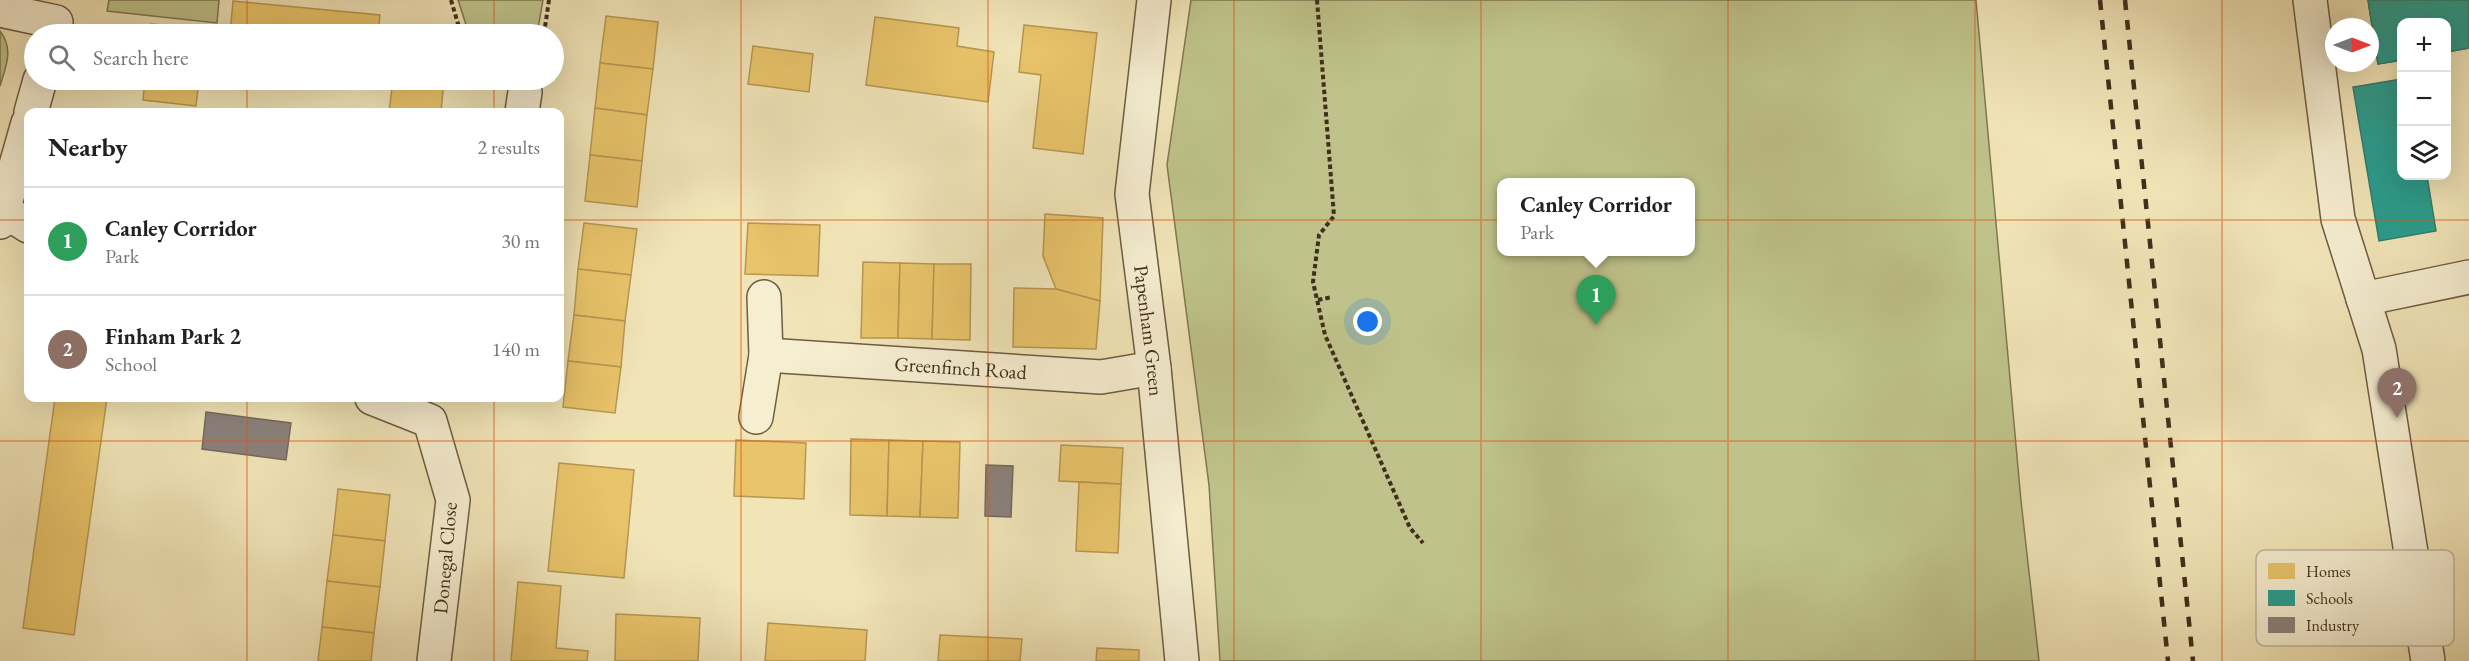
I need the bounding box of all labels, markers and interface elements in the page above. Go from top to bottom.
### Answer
north arrow [2325,18,2379,72]
map controls [2397,18,2451,180]
button: + [2397,18,2451,72]
search box [24,24,564,90]
icon: search [45,41,78,74]
text: Search here [93,43,188,72]
button: − [2397,72,2451,126]
button: layers [2397,126,2451,180]
text: Nearby [48,130,128,164]
text: 2 results [477,134,540,160]
popup [1497,178,1695,256]
text: Canley Corridor [1520,190,1672,219]
text: Canley Corridor [105,214,257,243]
text: Park [1520,219,1554,245]
text: 1 [62,228,73,254]
text: 30 m [501,228,540,254]
text: Park [105,243,139,269]
street label: Papenham Green [1128,264,1170,398]
pin: 1 [1576,276,1616,325]
your location [1353,307,1382,336]
text: Finham Park 2 [105,322,241,351]
text: 2 [62,336,73,362]
text: 140 m [492,336,540,362]
street label: Greenfinch Road [894,350,1028,385]
text: School [105,351,157,377]
pin: 2 [2378,368,2416,418]
street label: Donegal Close [427,501,463,615]
legend [2256,550,2454,646]
text: Homes [2306,561,2351,582]
text: Schools [2306,588,2353,609]
text: Industry [2306,615,2360,636]

